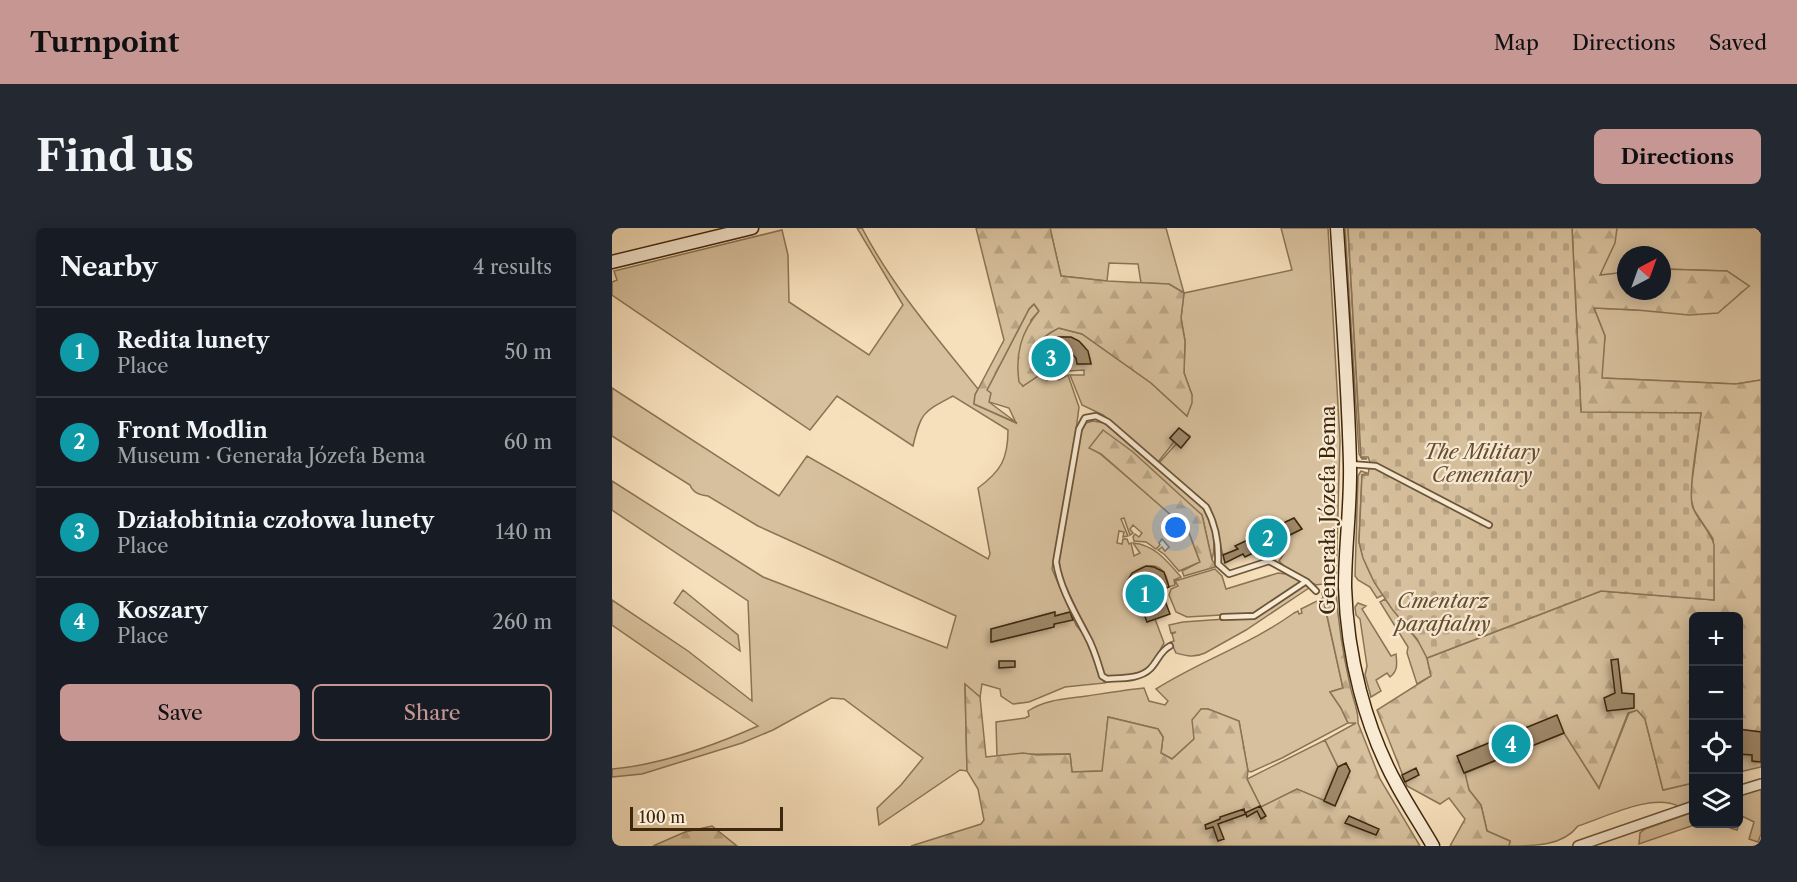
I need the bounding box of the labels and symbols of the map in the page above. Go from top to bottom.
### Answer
north arrow [1617,246,1671,300]
pin: 3 [1032,336,1070,380]
street label: Generała Józefa Bema [1316,405,1340,615]
park label: The Military Cementary [1424,440,1540,487]
your location [1161,513,1190,542]
pin: 2 [1248,516,1288,560]
pin: 1 [1126,572,1164,616]
park label: Cmentarz parafialny [1392,589,1491,636]
pin: 4 [1492,722,1530,766]
scale bar [630,804,783,832]

